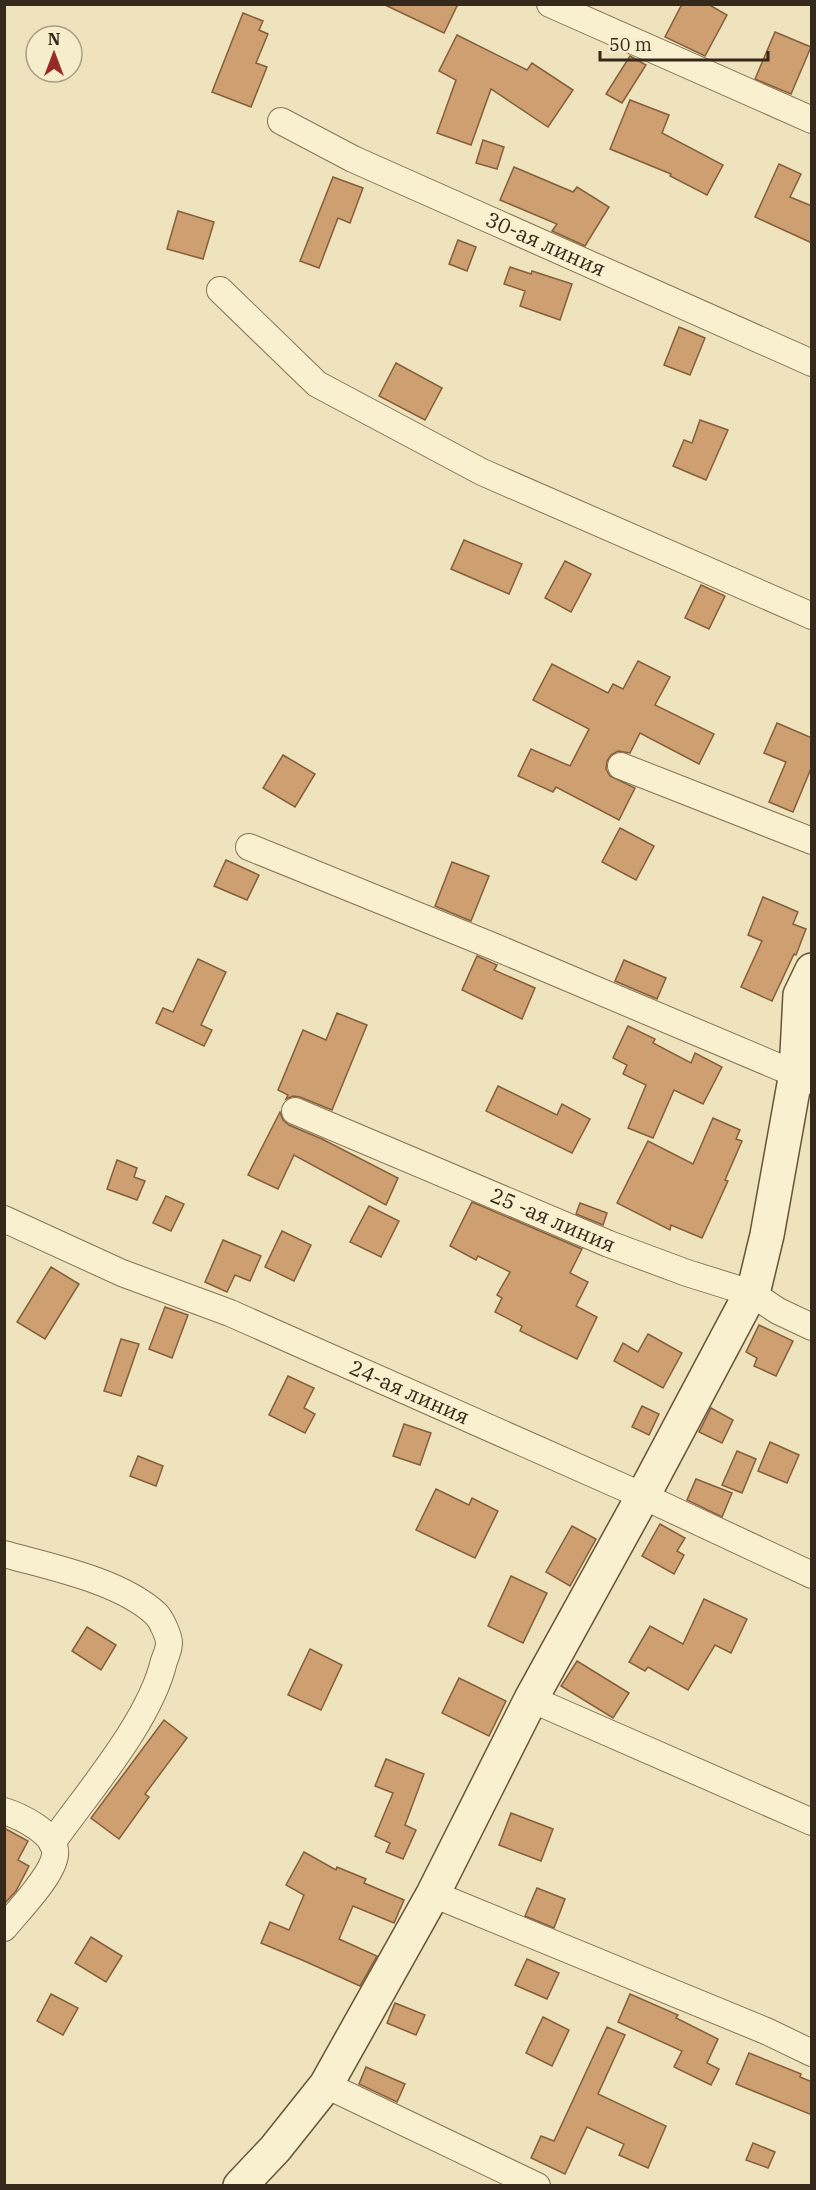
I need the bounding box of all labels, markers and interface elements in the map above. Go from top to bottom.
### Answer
north arrow [24,24,84,84]
scale bar [600,24,768,62]
text: N [48,29,60,49]
text: 50 m [609,33,652,56]
street label: 30-ая линия [481,205,610,282]
street label: 25 -ая линия [486,1180,620,1258]
street label: 24-ая линия [345,1353,474,1430]

